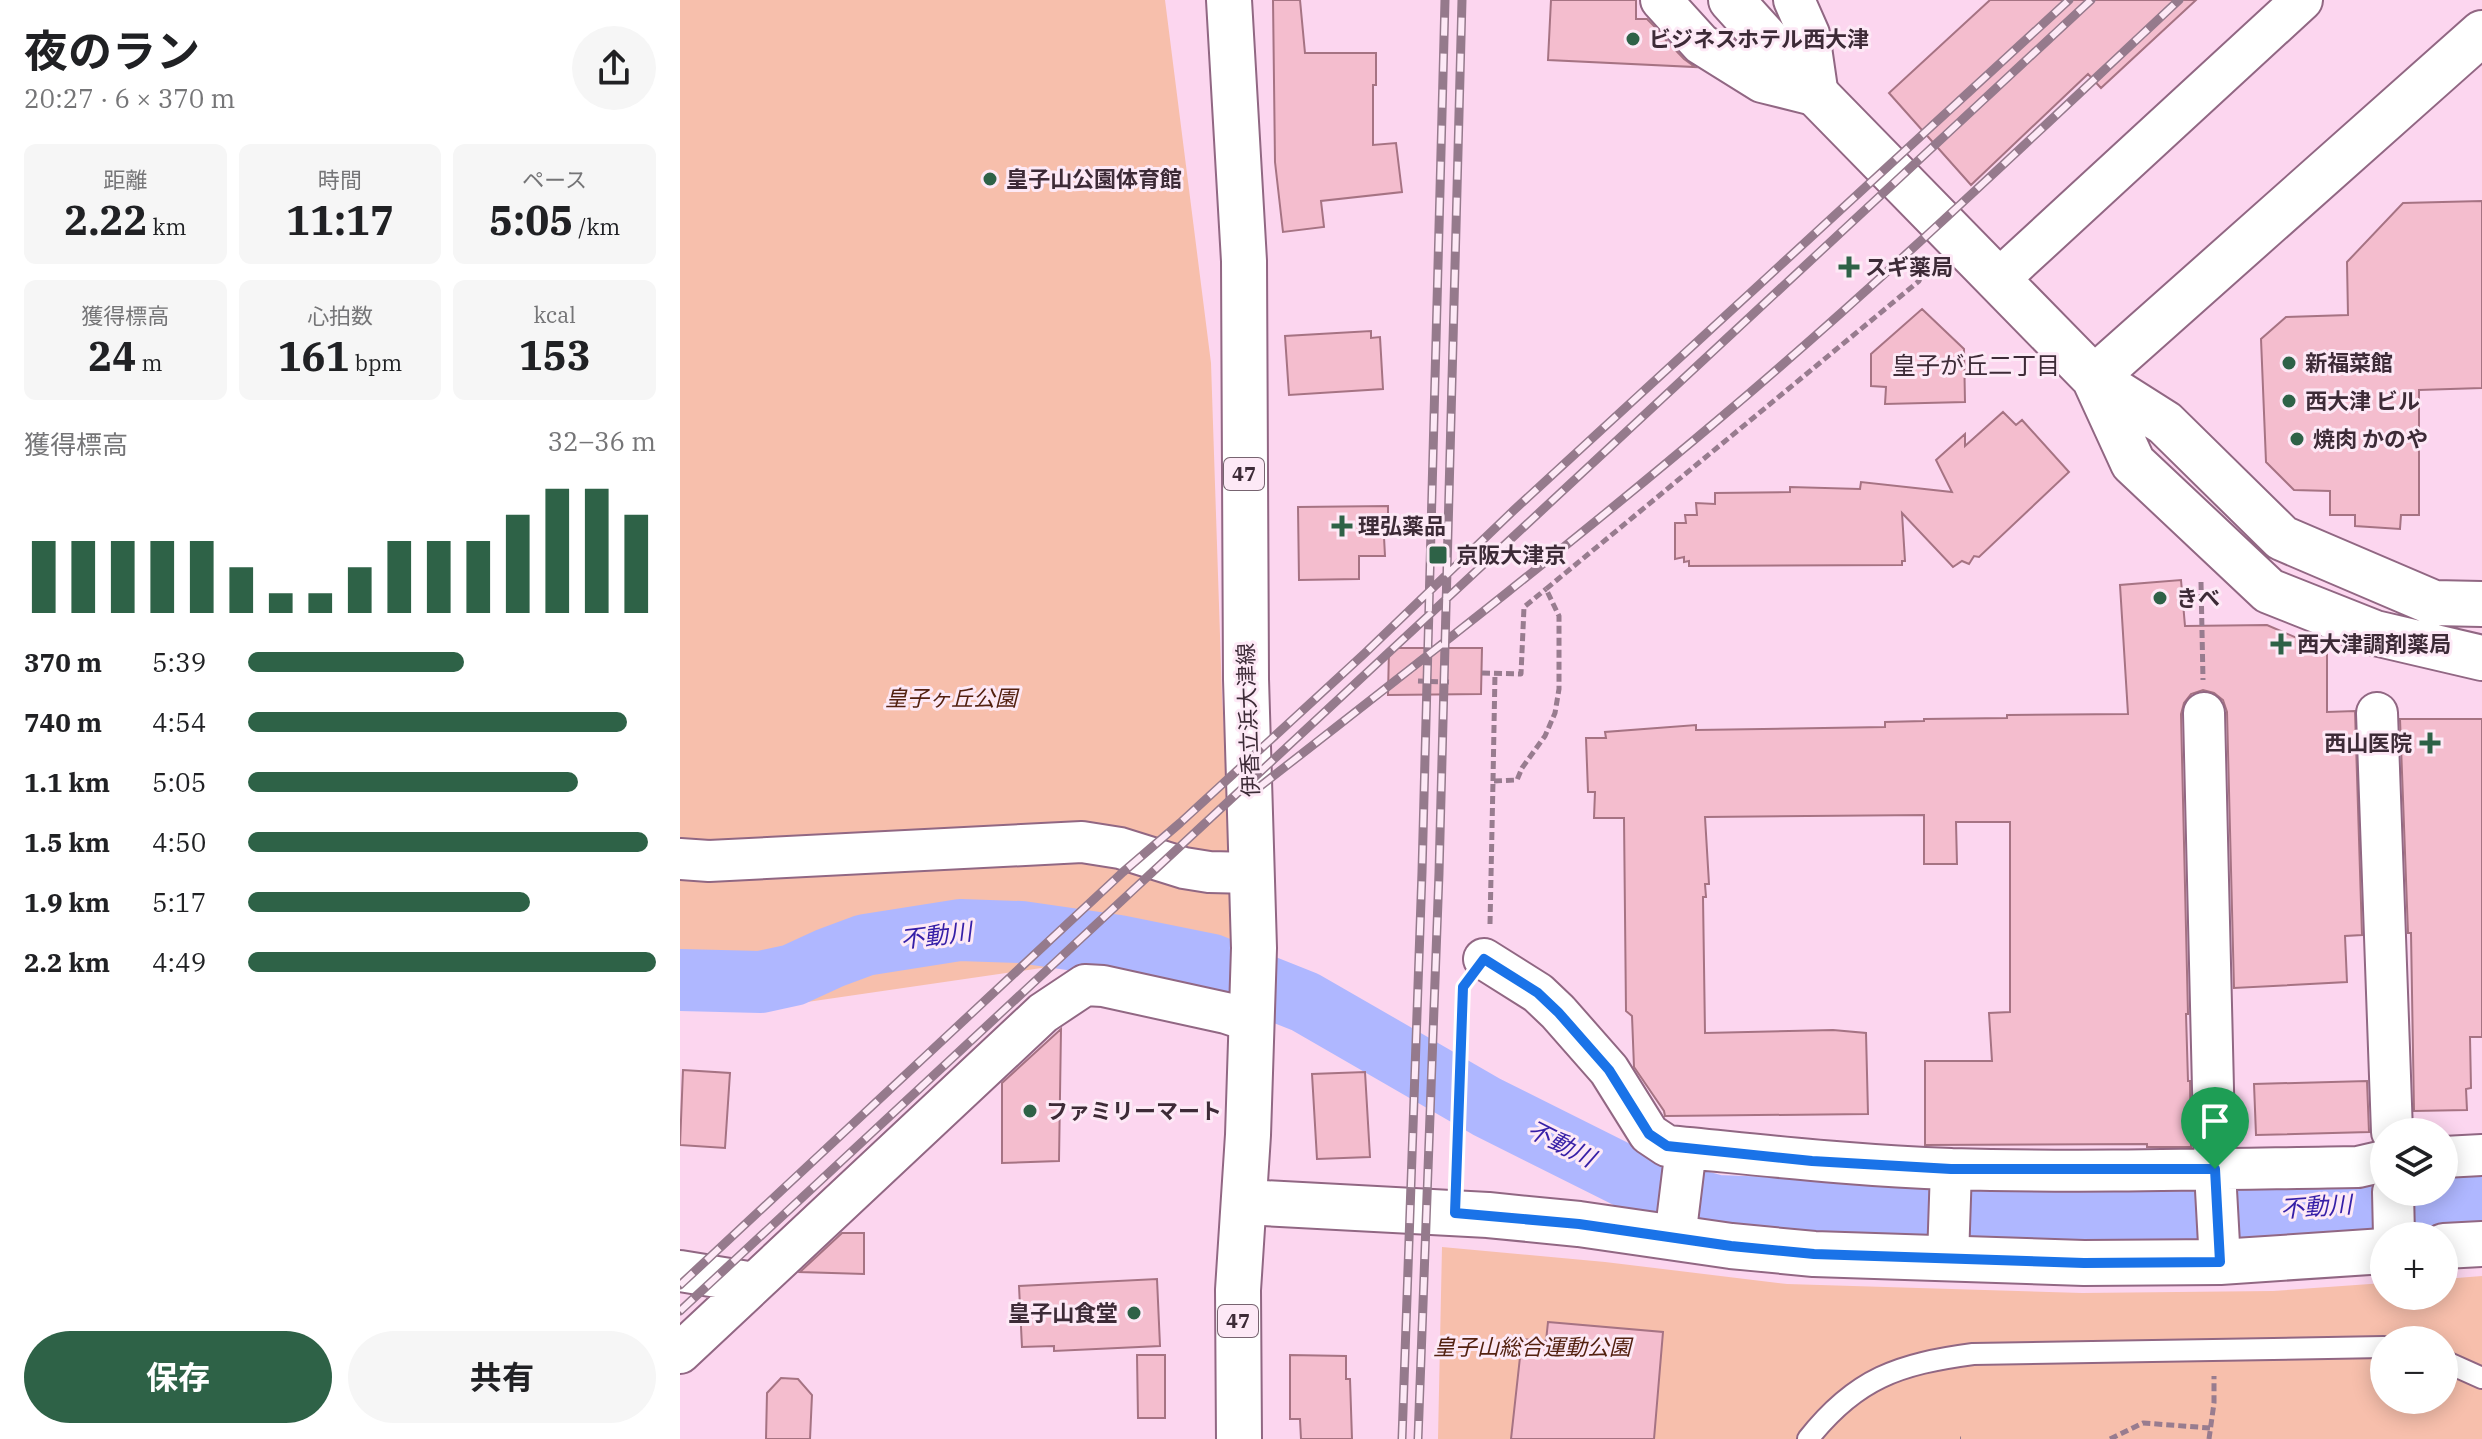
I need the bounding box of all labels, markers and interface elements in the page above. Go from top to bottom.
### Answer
text: 夜のラン [24,22,200,79]
place label: ビジネスホテル西大津 [1649,24,1869,53]
button: share [572,26,656,110]
marker: ビジネスホテル西大津 [1624,30,1642,48]
text: 20:27 · 6 × 370 m [24,81,235,115]
place label: 皇子山公園体育館 [1006,164,1182,193]
text: 距離 [103,165,147,194]
text: 時間 [318,165,362,194]
text: ペース [522,165,587,194]
marker: 皇子山公園体育館 [981,170,999,188]
text: 2.22 [64,194,148,246]
text: 11:17 [286,194,394,246]
text: 5:05 [489,194,573,246]
text: km [148,212,186,241]
text: /km [573,212,620,241]
place label: スギ薬局 [1865,252,1953,281]
marker: スギ薬局 [1840,258,1858,276]
text: kcal [533,300,576,329]
text: 獲得標高 [81,301,169,330]
text: 心拍数 [307,301,373,330]
text: 153 [519,329,591,381]
text: 24 [88,330,136,382]
text: 161 [278,330,350,382]
text: m [136,348,162,377]
text: bpm [350,348,402,377]
place label: 新福菜館 [2305,348,2393,377]
district label: 皇子が丘二丁目 [1892,349,2060,381]
marker: 新福菜館 [2280,354,2298,372]
place label: 西大津 ビル [2305,386,2420,415]
marker: 西大津 ビル [2280,392,2298,410]
text: 32–36 m [548,424,656,458]
place label: 焼肉 かのや [2313,424,2428,453]
text: 獲得標高 [24,427,128,461]
marker: 焼肉 かのや [2288,430,2306,448]
road number: 47 [1224,458,1264,490]
place label: 理弘薬品 [1358,511,1446,540]
marker: 理弘薬品 [1333,517,1351,535]
place label: 京阪大津京 [1456,540,1566,569]
marker: 京阪大津京 [1427,544,1449,566]
place label: きべ [2176,583,2220,612]
marker: きべ [2151,589,2169,607]
place label: 西大津調剤薬局 [2297,629,2451,658]
marker: 西大津調剤薬局 [2272,635,2290,653]
street label: 伊香立浜大津線 [1230,643,1265,797]
text: 370 m [24,645,102,679]
text: 5:39 [152,645,206,679]
park label: 皇子ヶ丘公園 [885,683,1020,712]
text: 740 m [24,705,102,739]
text: 4:54 [152,705,206,739]
place label: 西山医院 [2324,728,2412,757]
marker: 西山医院 [2419,732,2441,754]
text: 1.1 km [24,765,110,799]
text: 5:05 [152,765,206,799]
text: 1.5 km [24,825,110,859]
text: 4:50 [152,825,206,859]
text: 1.9 km [24,885,110,919]
text: 5:17 [152,885,206,919]
water label: 不動川 [898,914,977,955]
text: 2.2 km [24,945,110,979]
text: 4:49 [152,945,206,979]
pin [2181,1087,2249,1169]
place label: ファミリーマート [1046,1096,1222,1125]
icon: arrive [2193,1099,2237,1143]
marker: ファミリーマート [1021,1102,1039,1120]
water label: 不動川 [1522,1113,1603,1175]
map controls [2370,1118,2458,1414]
button: layers [2370,1118,2458,1206]
water label: 不動川 [2279,1187,2356,1224]
button: + [2370,1222,2458,1310]
place label: 皇子山食堂 [1008,1298,1118,1327]
marker: 皇子山食堂 [1125,1304,1143,1322]
road number: 47 [1218,1305,1258,1337]
button: − [2370,1326,2458,1414]
button: 保存 [24,1331,332,1423]
button: 共有 [348,1331,656,1423]
park label: 皇子山総合運動公園 [1433,1332,1634,1361]

